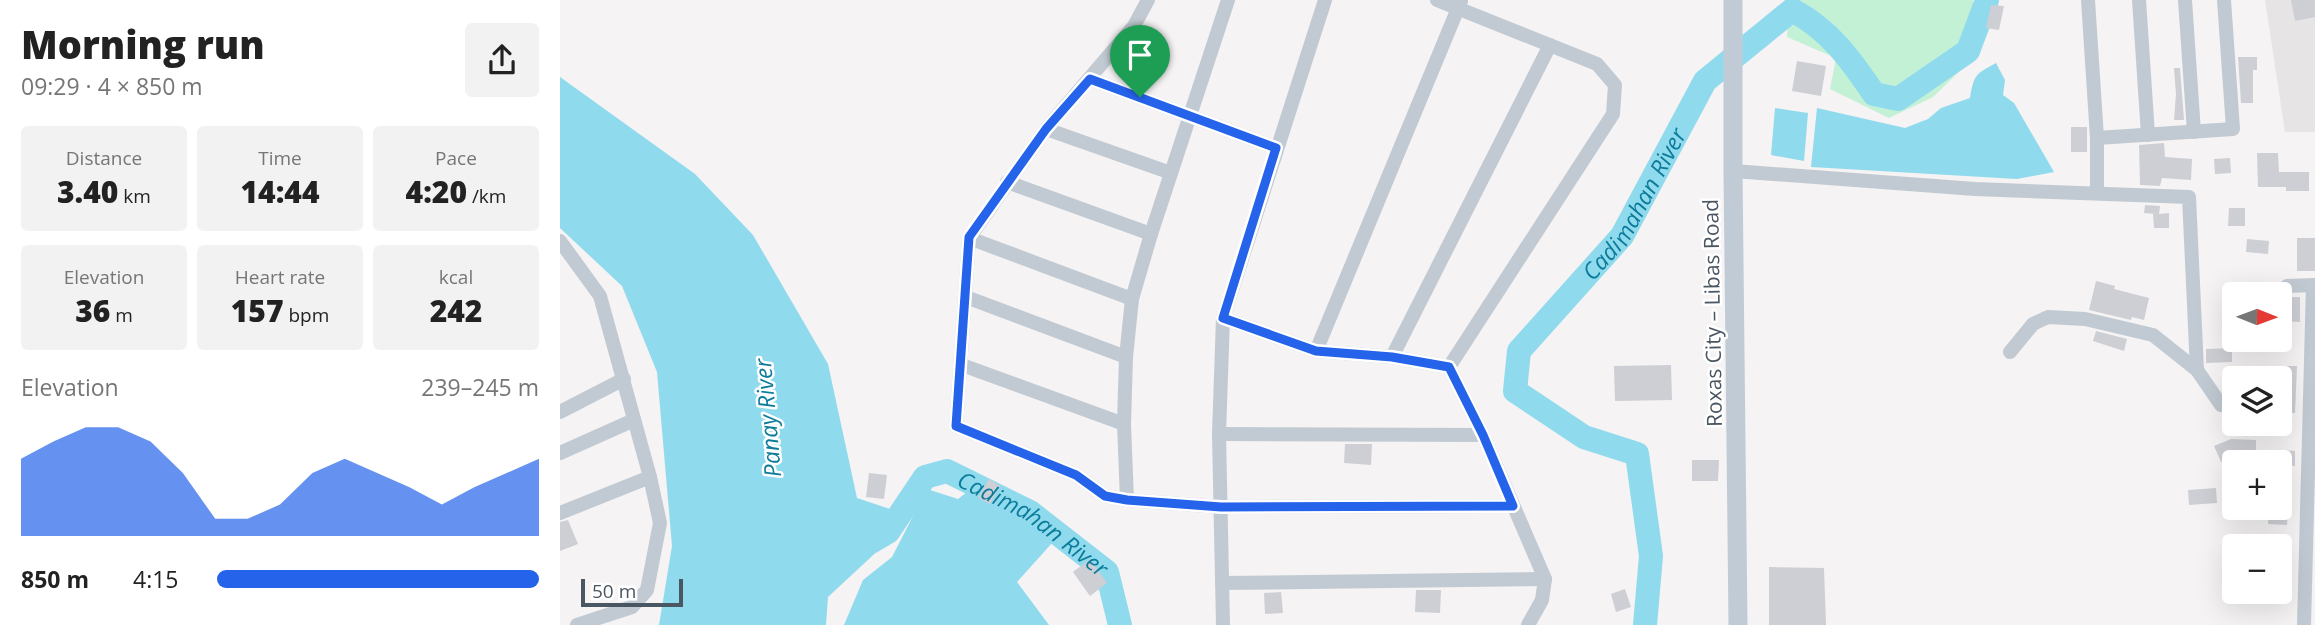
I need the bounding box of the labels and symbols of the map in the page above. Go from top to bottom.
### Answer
pin [1110,25,1170,97]
water label: Cadimahan River [1574,121,1694,287]
street label: Roxas City – Libas Road [1696,199,1728,427]
north arrow [2222,282,2292,352]
water label: Panay River [746,356,788,479]
water label: Cadimahan River [952,463,1116,584]
scale bar [581,576,682,608]

